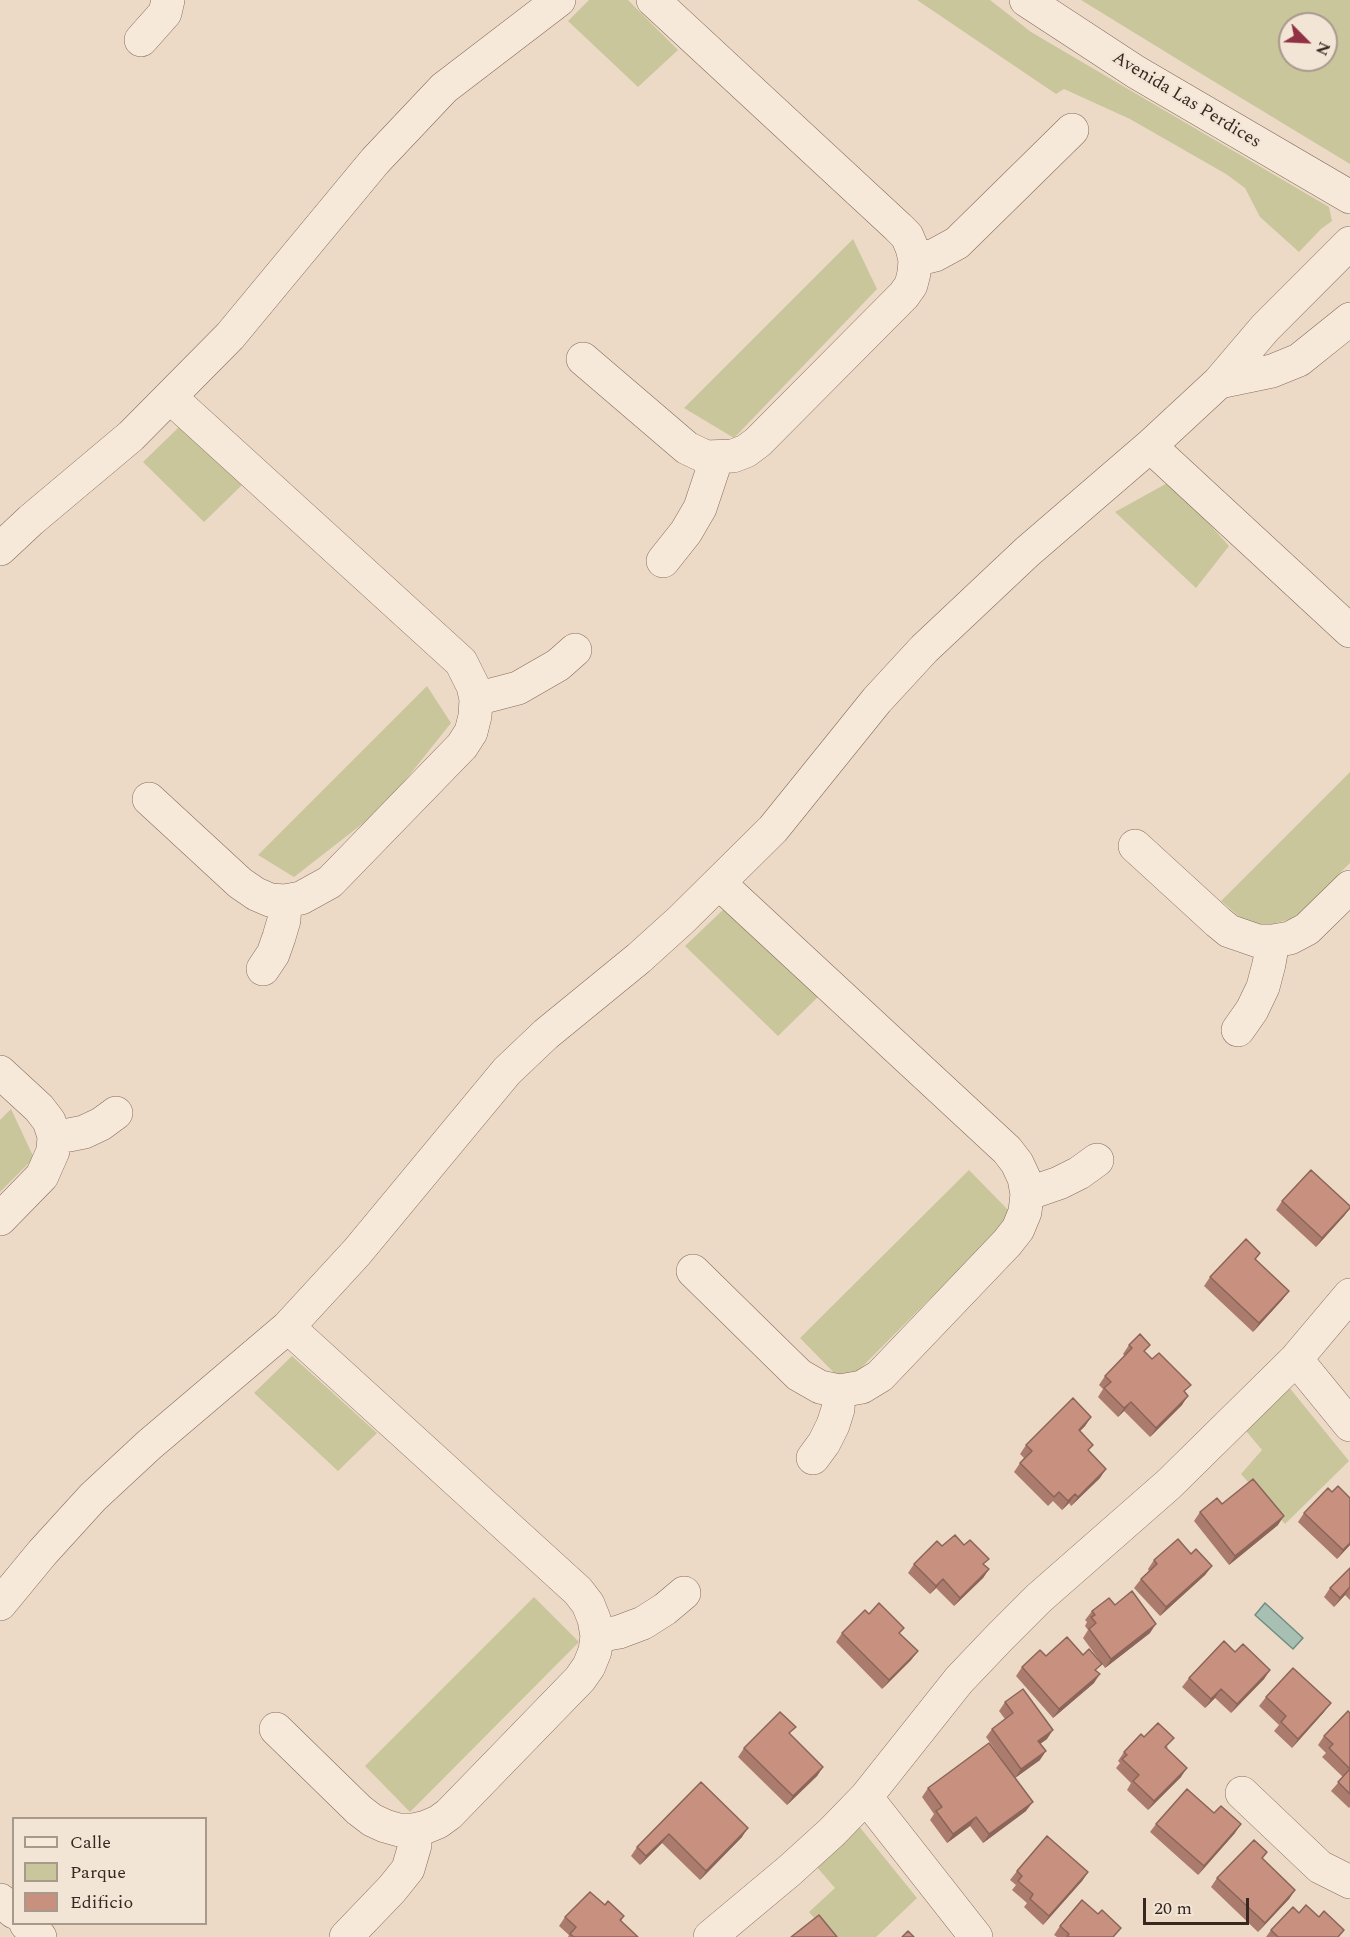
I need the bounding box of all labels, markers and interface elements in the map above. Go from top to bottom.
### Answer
north arrow [1278,12,1338,72]
text: N [1309,38,1336,59]
street label: Avenida Las Perdices [1108,48,1264,154]
legend [12,1817,207,1925]
text: Calle [70,1829,111,1856]
text: Parque [70,1859,126,1886]
scale bar [1146,1886,1252,1924]
text: Edificio [70,1889,133,1916]
text: 20 m [1154,1895,1192,1922]

